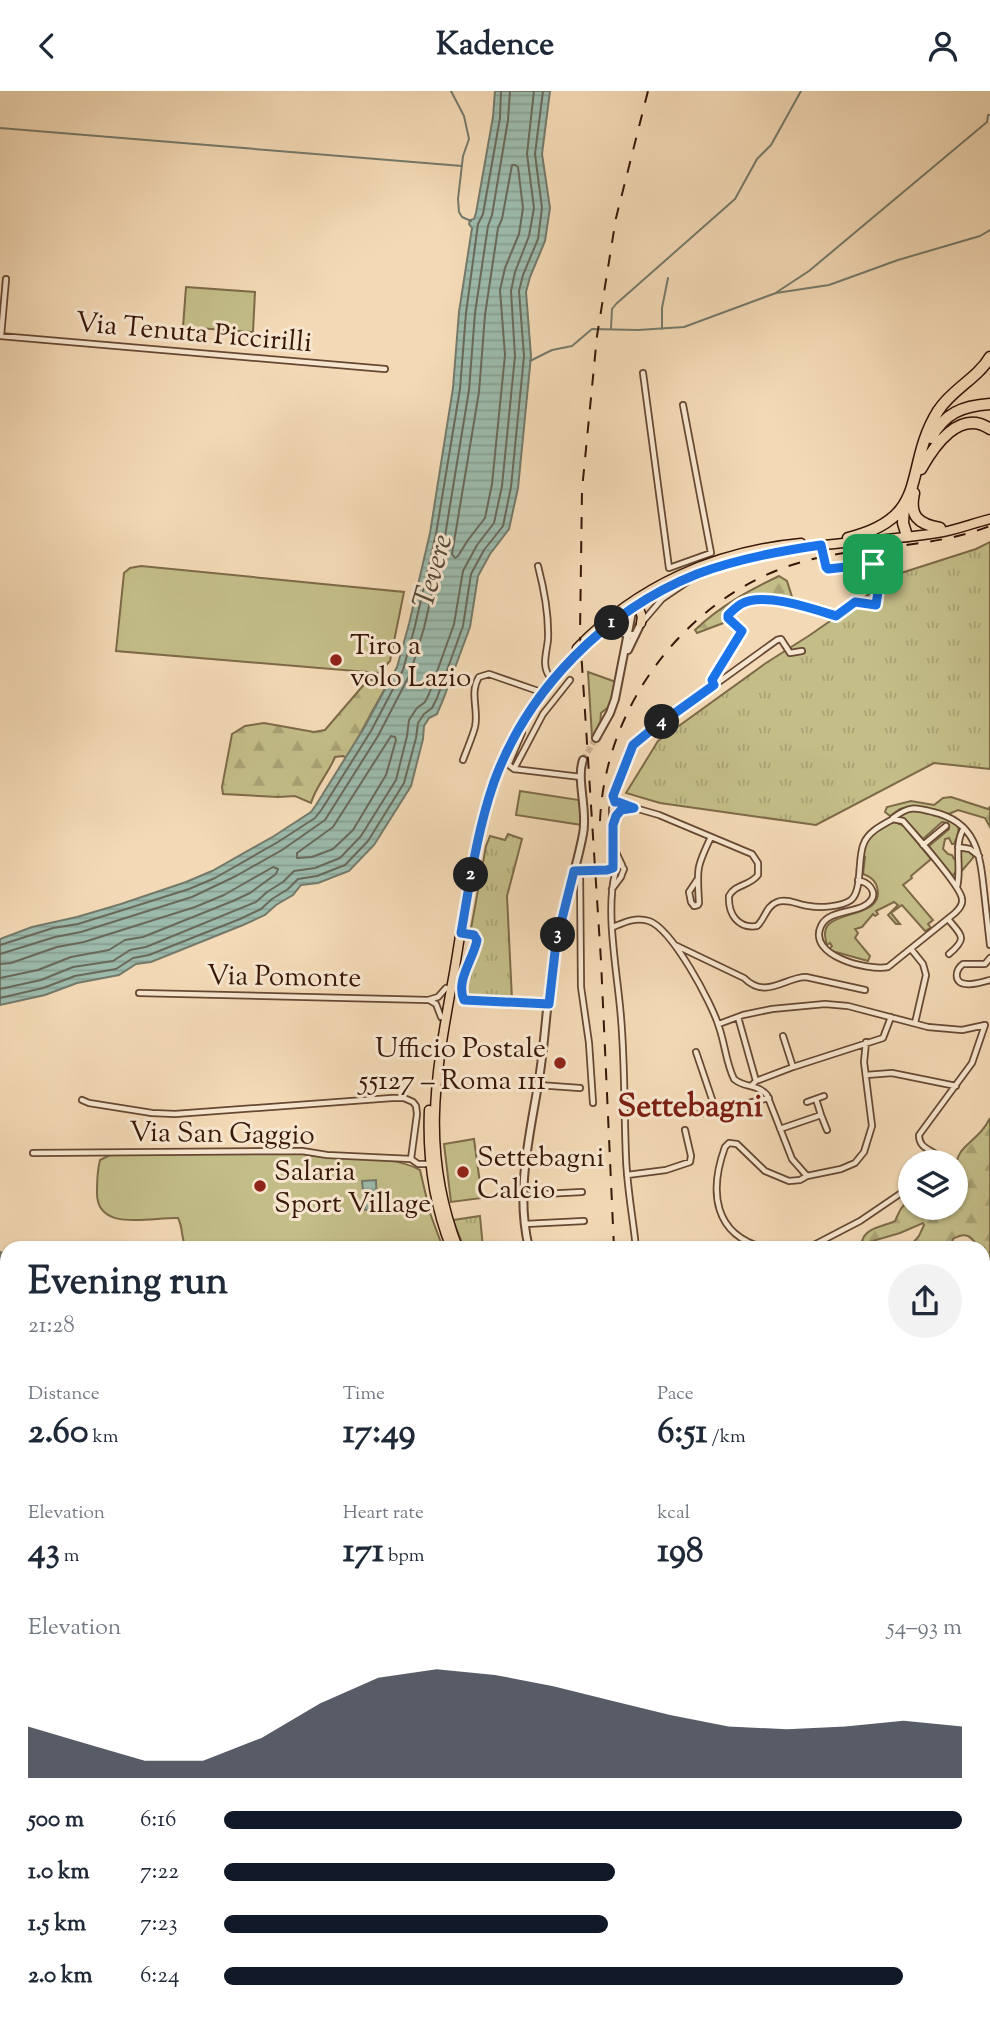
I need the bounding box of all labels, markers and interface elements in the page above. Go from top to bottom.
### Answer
text: Kadence [436,23,554,69]
icon: back [28,27,66,65]
icon: person [924,27,962,65]
street label: Via Tenuta Piccirilli [74,304,314,364]
water label: Tevere [403,530,465,614]
pin [843,534,903,594]
icon: arrive [854,545,892,583]
pin: 1 [594,605,630,641]
text: 1 [608,609,615,636]
place label: Tiro a volo Lazio [350,627,471,699]
marker: Tiro a volo Lazio [328,652,344,668]
pin: 4 [644,705,680,739]
text: 4 [657,708,666,735]
pin: 2 [454,857,489,893]
text: 2 [466,861,475,888]
pin: 3 [540,917,576,953]
text: 3 [554,921,561,948]
street label: Via Pomonte [206,957,362,999]
place label: Ufficio Postale 55127 – Roma 111 [357,1030,546,1102]
marker: Ufficio Postale 55127 – Roma 111 [552,1055,568,1071]
district label: Settebagni [617,1085,763,1131]
street label: Via San Gaggio [129,1113,315,1157]
place label: Settebagni Calcio [477,1139,605,1211]
map controls [898,1150,968,1220]
button: layers [898,1150,968,1220]
place label: Salaria Sport Village [274,1153,431,1225]
marker: Settebagni Calcio [455,1164,471,1180]
marker: Salaria Sport Village [252,1178,268,1194]
text: Evening run [28,1257,228,1311]
button: share [888,1264,962,1338]
text: 21:28 [28,1310,75,1343]
text: Distance [28,1381,100,1408]
text: Time [343,1381,385,1408]
text: Pace [657,1381,694,1408]
text: 2.60 [28,1408,88,1459]
text: 17:49 [343,1408,416,1459]
text: 6:51 [657,1408,707,1459]
text: km [88,1424,119,1451]
text: /km [707,1424,746,1451]
text: Elevation [28,1500,105,1527]
text: Heart rate [343,1500,424,1527]
text: kcal [657,1500,690,1527]
text: 43 [28,1527,60,1578]
text: 171 [343,1527,384,1578]
text: 198 [657,1527,703,1578]
text: m [60,1543,80,1570]
text: bpm [384,1543,425,1570]
text: Elevation [28,1612,121,1645]
text: 54–93 m [887,1612,962,1645]
text: 500 m [28,1804,84,1837]
text: 6:16 [140,1804,176,1837]
text: 1.0 km [28,1856,90,1889]
text: 7:22 [140,1856,179,1889]
text: 1.5 km [28,1908,86,1941]
text: 7:23 [140,1908,178,1941]
text: 2.0 km [28,1960,93,1993]
text: 6:24 [140,1960,180,1993]

